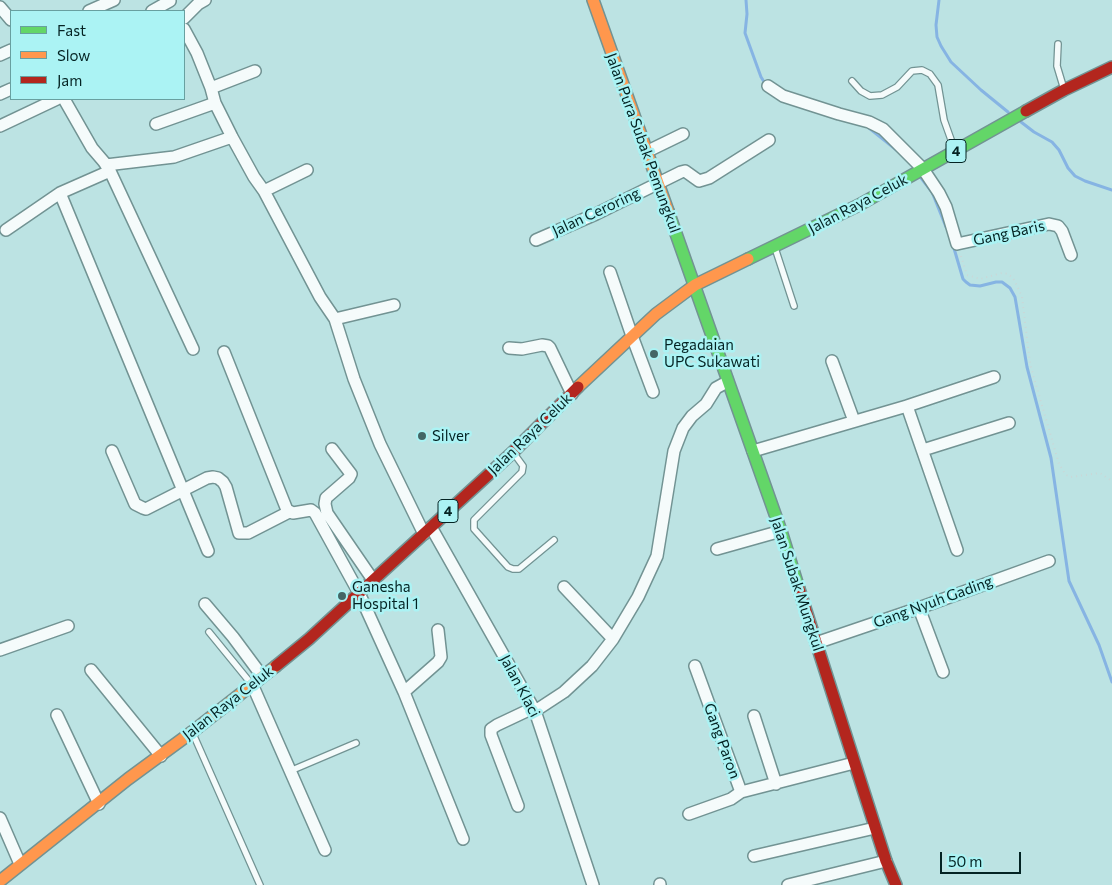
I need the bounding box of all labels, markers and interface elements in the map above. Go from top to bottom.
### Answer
legend [10,10,185,100]
text: Fast [57,21,86,39]
text: Slow [57,46,90,64]
street label: Jalan Pura Subak Pemungkul [602,51,684,235]
text: Jam [57,71,82,89]
road number: 4 [946,140,966,162]
street label: Jalan Raya Celuk [805,170,911,238]
street label: Jalan Ceroring [549,184,643,240]
street label: Gang Baris [972,217,1046,249]
place label: Pegadaian UPC Sukawati [664,336,760,371]
marker: Pegadaian UPC Sukawati [648,348,660,360]
street label: Jalan Raya Celuk [484,389,576,479]
place label: Silver [432,427,470,445]
marker: Silver [416,430,428,442]
road number: 4 [438,500,458,522]
street label: Jalan Subak Mungkul [767,515,827,653]
street label: Gang Nyuh Gading [871,572,995,632]
place label: Ganesha Hospital 1 [352,578,419,613]
marker: Ganesha Hospital 1 [336,590,348,602]
street label: Jalan Klaci [496,652,544,720]
street label: Jalan Raya Celuk [179,662,277,744]
street label: Gang Paron [700,701,744,781]
scale bar [942,842,1023,874]
text: 50 m [948,852,982,870]

